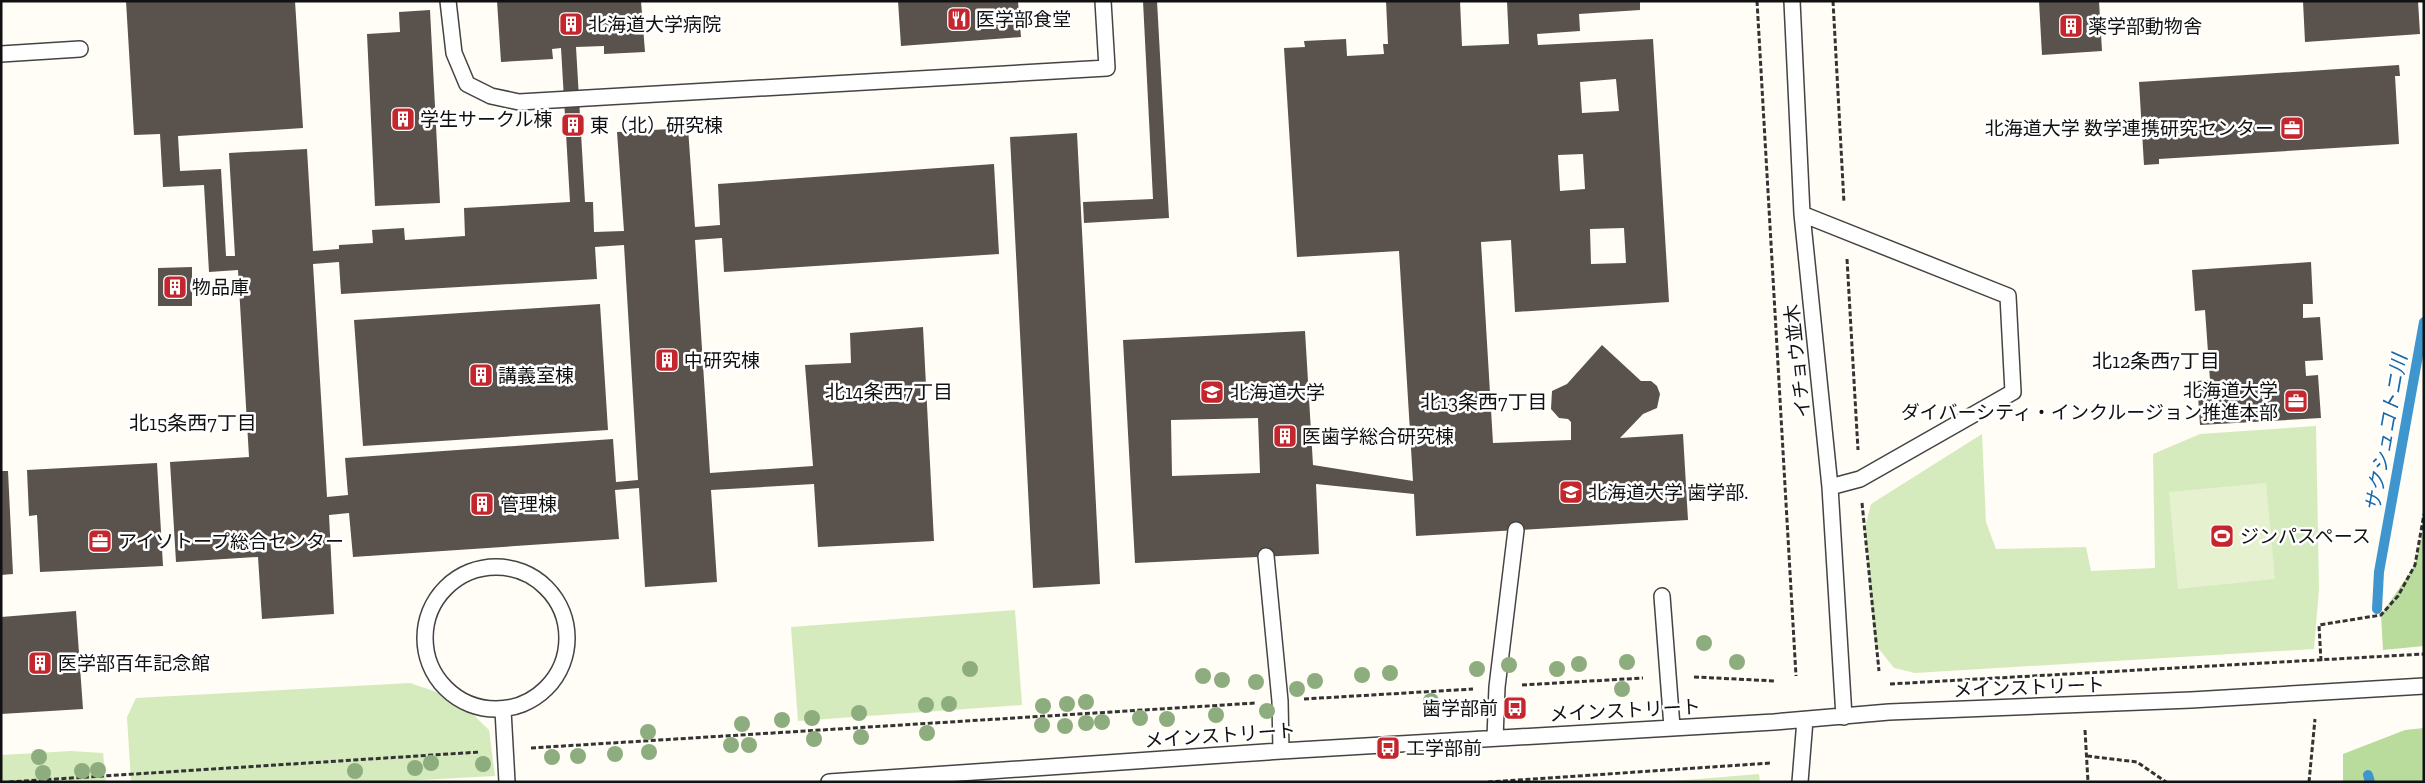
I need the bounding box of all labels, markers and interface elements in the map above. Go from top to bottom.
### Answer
restaurant icon: 医学部食堂 [946,6,972,32]
place label: 医学部食堂 [976,8,1071,31]
building icon: 北海道大学病院 [558,11,584,37]
place label: 北海道大学病院 [588,13,721,36]
building icon: 薬学部動物舎 [2058,13,2084,39]
place label: 薬学部動物舎 [2088,15,2202,38]
building icon: 学生サークル棟 [390,106,416,132]
place label: 学生サークル棟 [420,108,552,131]
building icon: 東（北）研究棟 [560,112,586,138]
place label: 東（北）研究棟 [590,114,723,137]
office icon: 北海道大学 数学連携研究センター [2279,115,2305,141]
place label: 北海道大学 数学連携研究センター [1985,117,2274,140]
building icon: 物品庫 [162,274,188,300]
place label: 物品庫 [192,276,249,299]
street label: イチョウ並木 [1780,303,1815,419]
building icon: 中研究棟 [654,347,680,373]
place label: 中研究棟 [684,349,760,372]
district label: 北12条西7丁目 [2092,349,2220,373]
water label: サクシュコトニ川 [2360,350,2412,514]
building icon: 講義室棟 [468,362,494,388]
place label: 講義室棟 [498,364,574,387]
school or university icon: 北海道大学 [1199,379,1225,405]
place label: 北海道大学 ダイバーシティ・インクルージョン推進本部 [1901,379,2278,424]
district label: 北14条西7丁目 [825,380,953,404]
place label: 北海道大学 [1230,381,1325,404]
office icon: 北海道大学 ダイバーシティ・インクルージョン推進本部 [2283,388,2309,414]
district label: 北13条西7丁目 [1421,390,1547,414]
district label: 北15条西7丁目 [129,411,257,435]
building icon: 医歯学総合研究棟 [1272,423,1298,449]
place label: 医歯学総合研究棟 [1302,425,1454,448]
school or university icon: 北海道大学 歯学部. [1558,479,1584,505]
place label: 北海道大学 歯学部. [1588,481,1748,504]
building icon: 管理棟 [469,491,495,517]
place label: 管理棟 [500,493,557,516]
sports icon: ジンパスペース [2209,523,2235,549]
place label: ジンパスペース [2240,525,2371,548]
office icon: アイソトープ総合センター [87,528,113,554]
place label: アイソトープ総合センター [118,530,344,553]
building icon: 医学部百年記念館 [27,650,53,676]
place label: 医学部百年記念館 [58,652,210,675]
street label: メインストリート [1953,673,2105,702]
bus stop icon: 歯学部前 [1502,695,1528,721]
street label: メインストリート [1549,695,1701,726]
place label: 歯学部前 [1422,697,1498,720]
street label: メインストリート [1144,719,1296,752]
bus stop icon: 工学部前 [1375,735,1401,761]
place label: 工学部前 [1406,737,1482,760]

